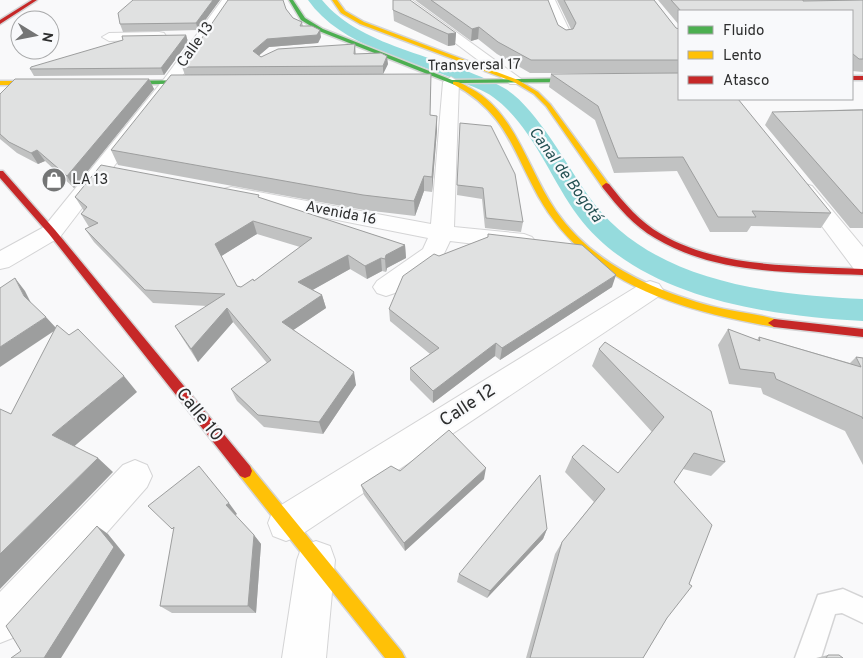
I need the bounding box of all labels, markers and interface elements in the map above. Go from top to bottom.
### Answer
north arrow [10,10,60,60]
legend [678,10,853,100]
street label: Calle 13 [173,18,219,72]
text: Fluido [723,22,764,41]
text: N [37,31,56,43]
text: Lento [723,47,762,66]
street label: Transversal 17 [427,56,521,76]
text: Atasco [723,72,769,91]
water label: Canal de Bogotá [524,123,607,228]
shop icon: LA 13 [41,167,67,193]
place label: LA 13 [72,171,108,190]
street label: Avenida 16 [304,198,378,230]
street label: Calle 12 [436,379,500,433]
street label: Calle 10 [170,383,228,447]

